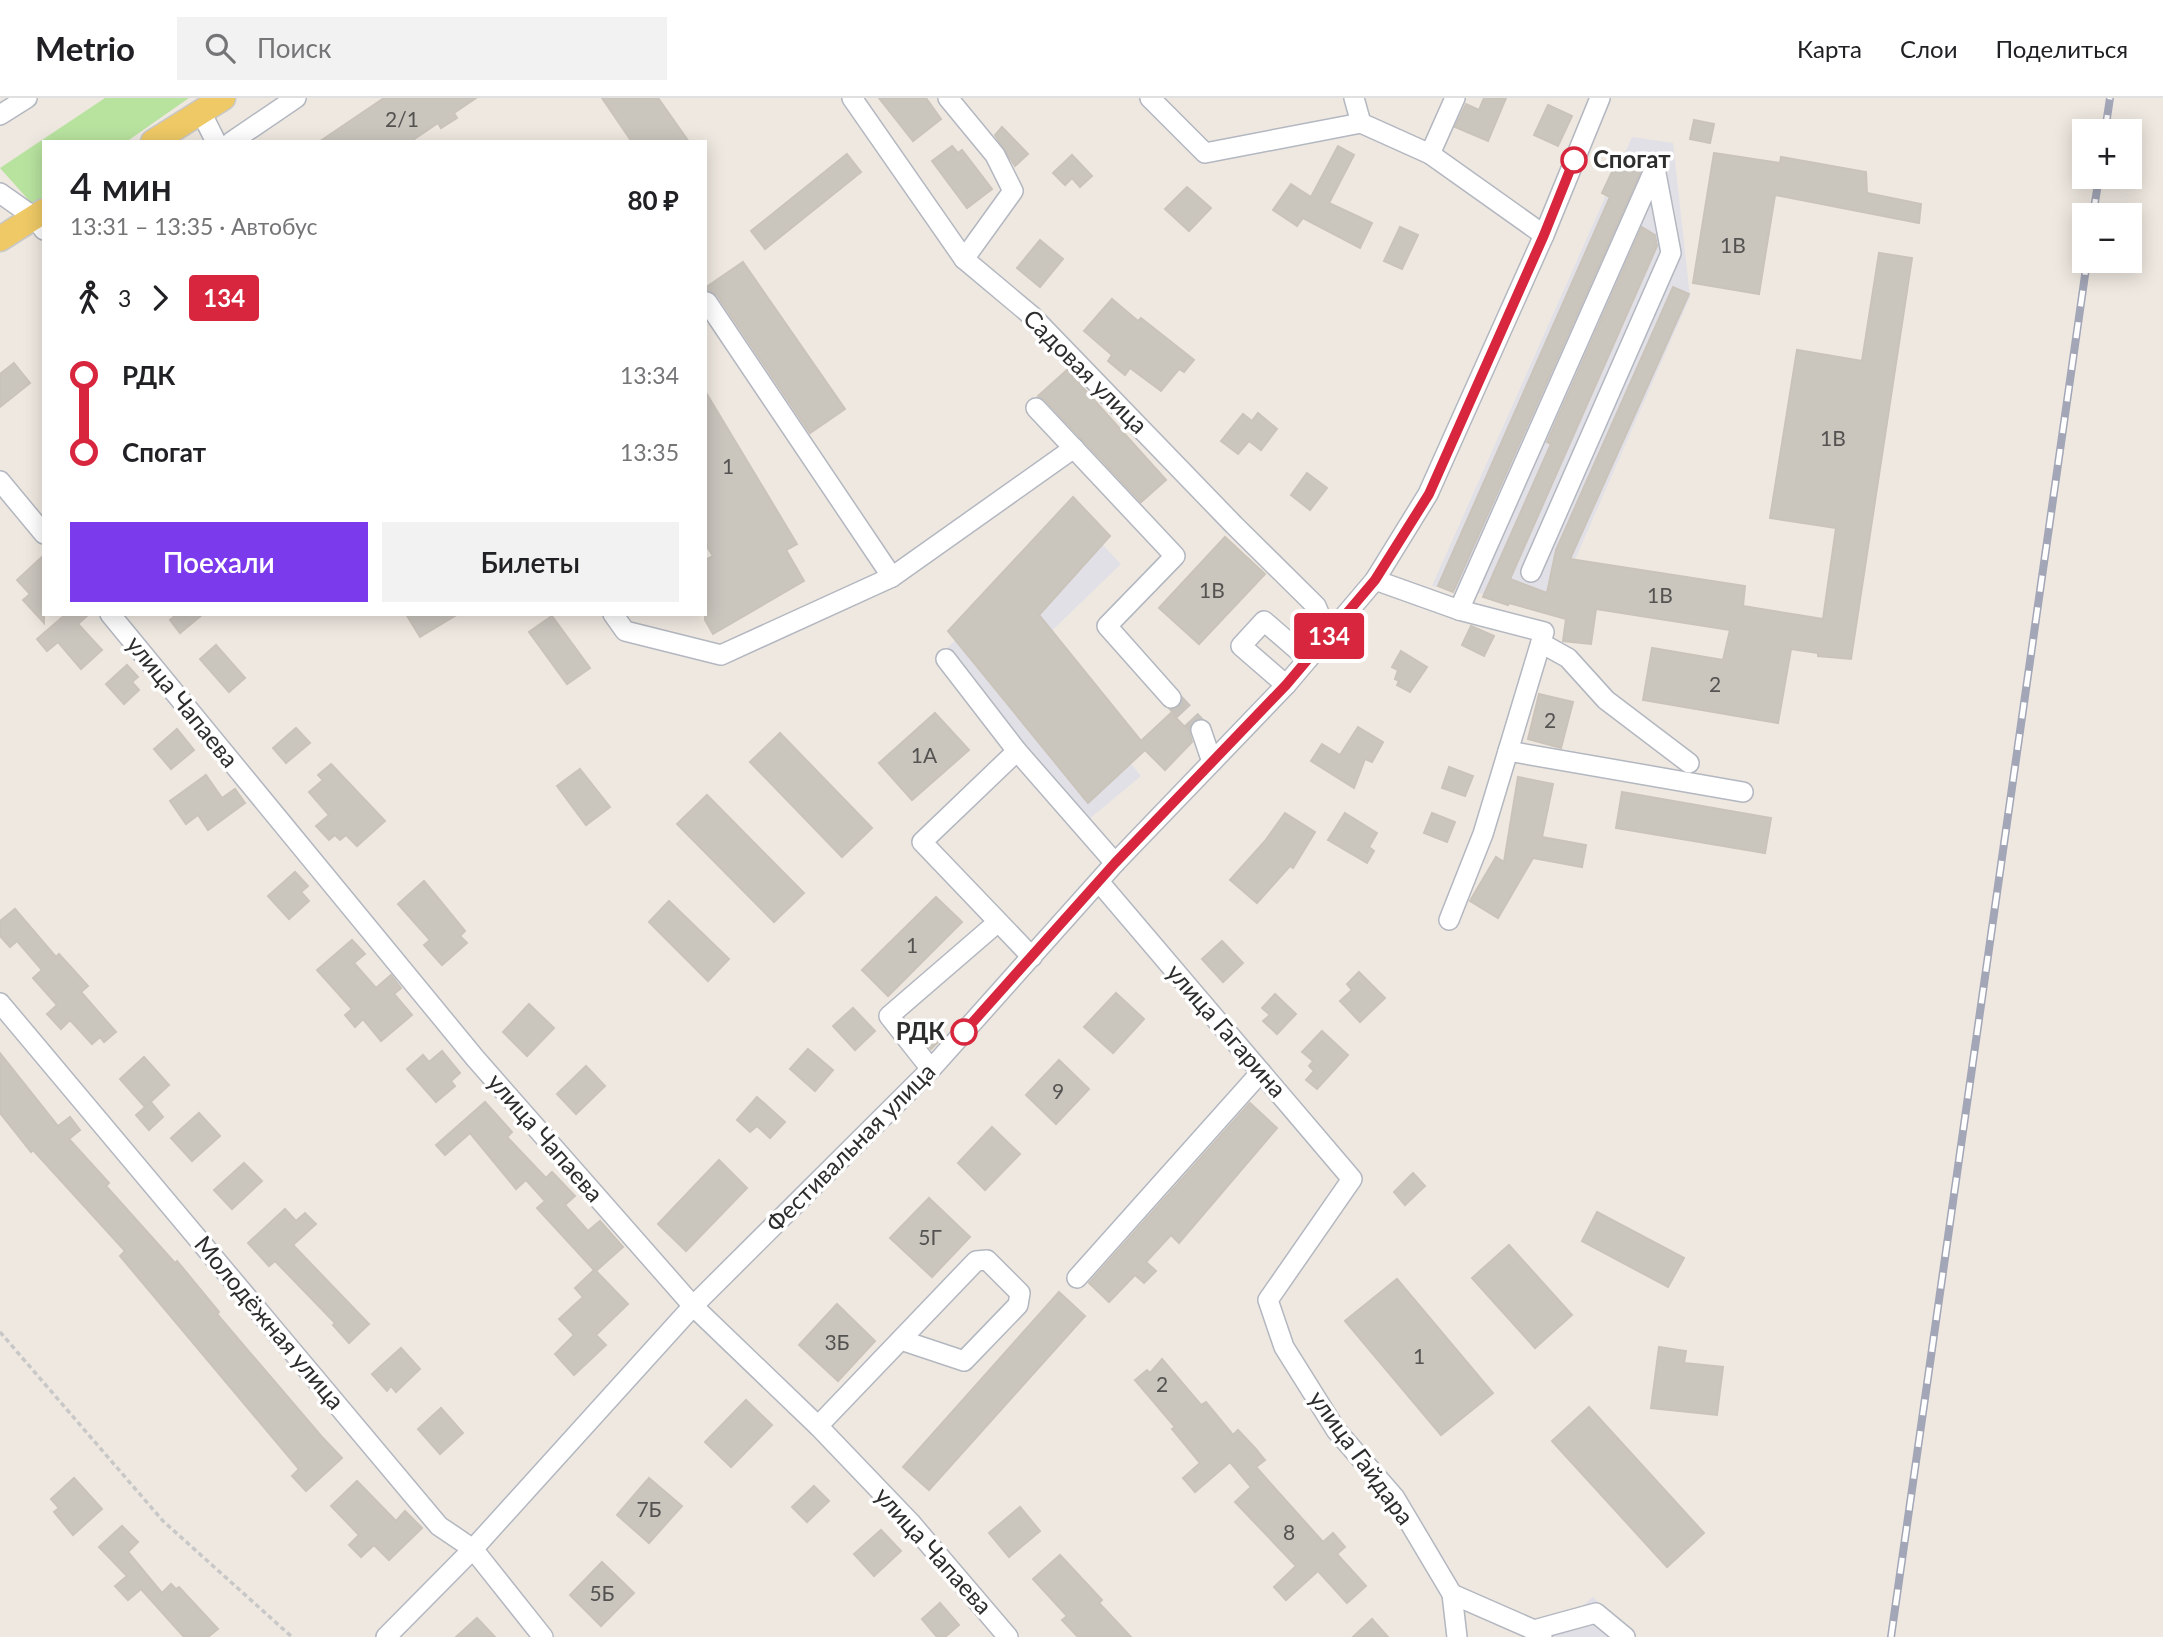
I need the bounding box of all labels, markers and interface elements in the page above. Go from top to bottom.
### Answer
search box [177,17,667,80]
text: Metrio [35,28,135,68]
icon: search [201,29,239,67]
text: Поиск [257,32,331,64]
text: Карта [1797,34,1862,63]
text: Слои [1900,34,1957,63]
text: Поделиться [1995,34,2128,63]
house number: 2/1 [385,106,419,131]
map controls [2072,119,2142,273]
button: + [2072,119,2142,189]
place label: Спогат [1593,144,1671,173]
marker: Спогат [1561,147,1587,173]
text: 4 мин [70,163,172,209]
text: 80 ₽ [627,184,679,216]
button: − [2072,203,2142,273]
text: 13:31 – 13:35 · Автобус [70,212,318,240]
house number: 1В [1720,232,1746,257]
icon: walk [70,279,108,317]
icon: forward [141,279,179,317]
text: 134 [203,283,245,312]
text: 3 [118,284,131,312]
street label: Садовая улица [1018,303,1154,439]
text: РДК [122,359,175,391]
text: 13:34 [620,361,679,389]
house number: 1В [1820,425,1846,450]
text: Спогат [122,436,206,468]
text: 13:35 [620,438,679,466]
house number: 1 [722,453,734,478]
button: Поехали [70,522,368,602]
button: Билеты [382,522,679,602]
house number: 1В [1199,577,1225,602]
house number: 1В [1647,582,1673,607]
line badge: 134 [1289,613,1369,659]
text: 134 [1308,621,1350,650]
street label: улица Чапаева [121,629,245,773]
house number: 2 [1709,671,1721,696]
house number: 2 [1544,707,1556,732]
house number: 1А [911,742,938,767]
house number: 1 [906,932,918,957]
street label: улица Гагарина [1161,957,1293,1103]
place label: РДК [896,1016,945,1045]
marker: РДК [951,1019,977,1045]
street label: Фестивальная улица [759,1056,940,1237]
street label: улица Чапаева [482,1067,610,1207]
house number: 9 [1052,1078,1064,1103]
house number: 5Г [918,1224,942,1249]
street label: Молодёжная улица [189,1229,351,1415]
house number: 3Б [824,1329,850,1354]
house number: 1 [1413,1343,1425,1368]
house number: 2 [1156,1371,1168,1396]
street label: улица Гайдара [1304,1384,1421,1530]
street label: улица Чапаева [869,1480,999,1620]
house number: 7Б [636,1496,662,1521]
house number: 8 [1283,1519,1295,1544]
house number: 5Б [589,1580,615,1605]

